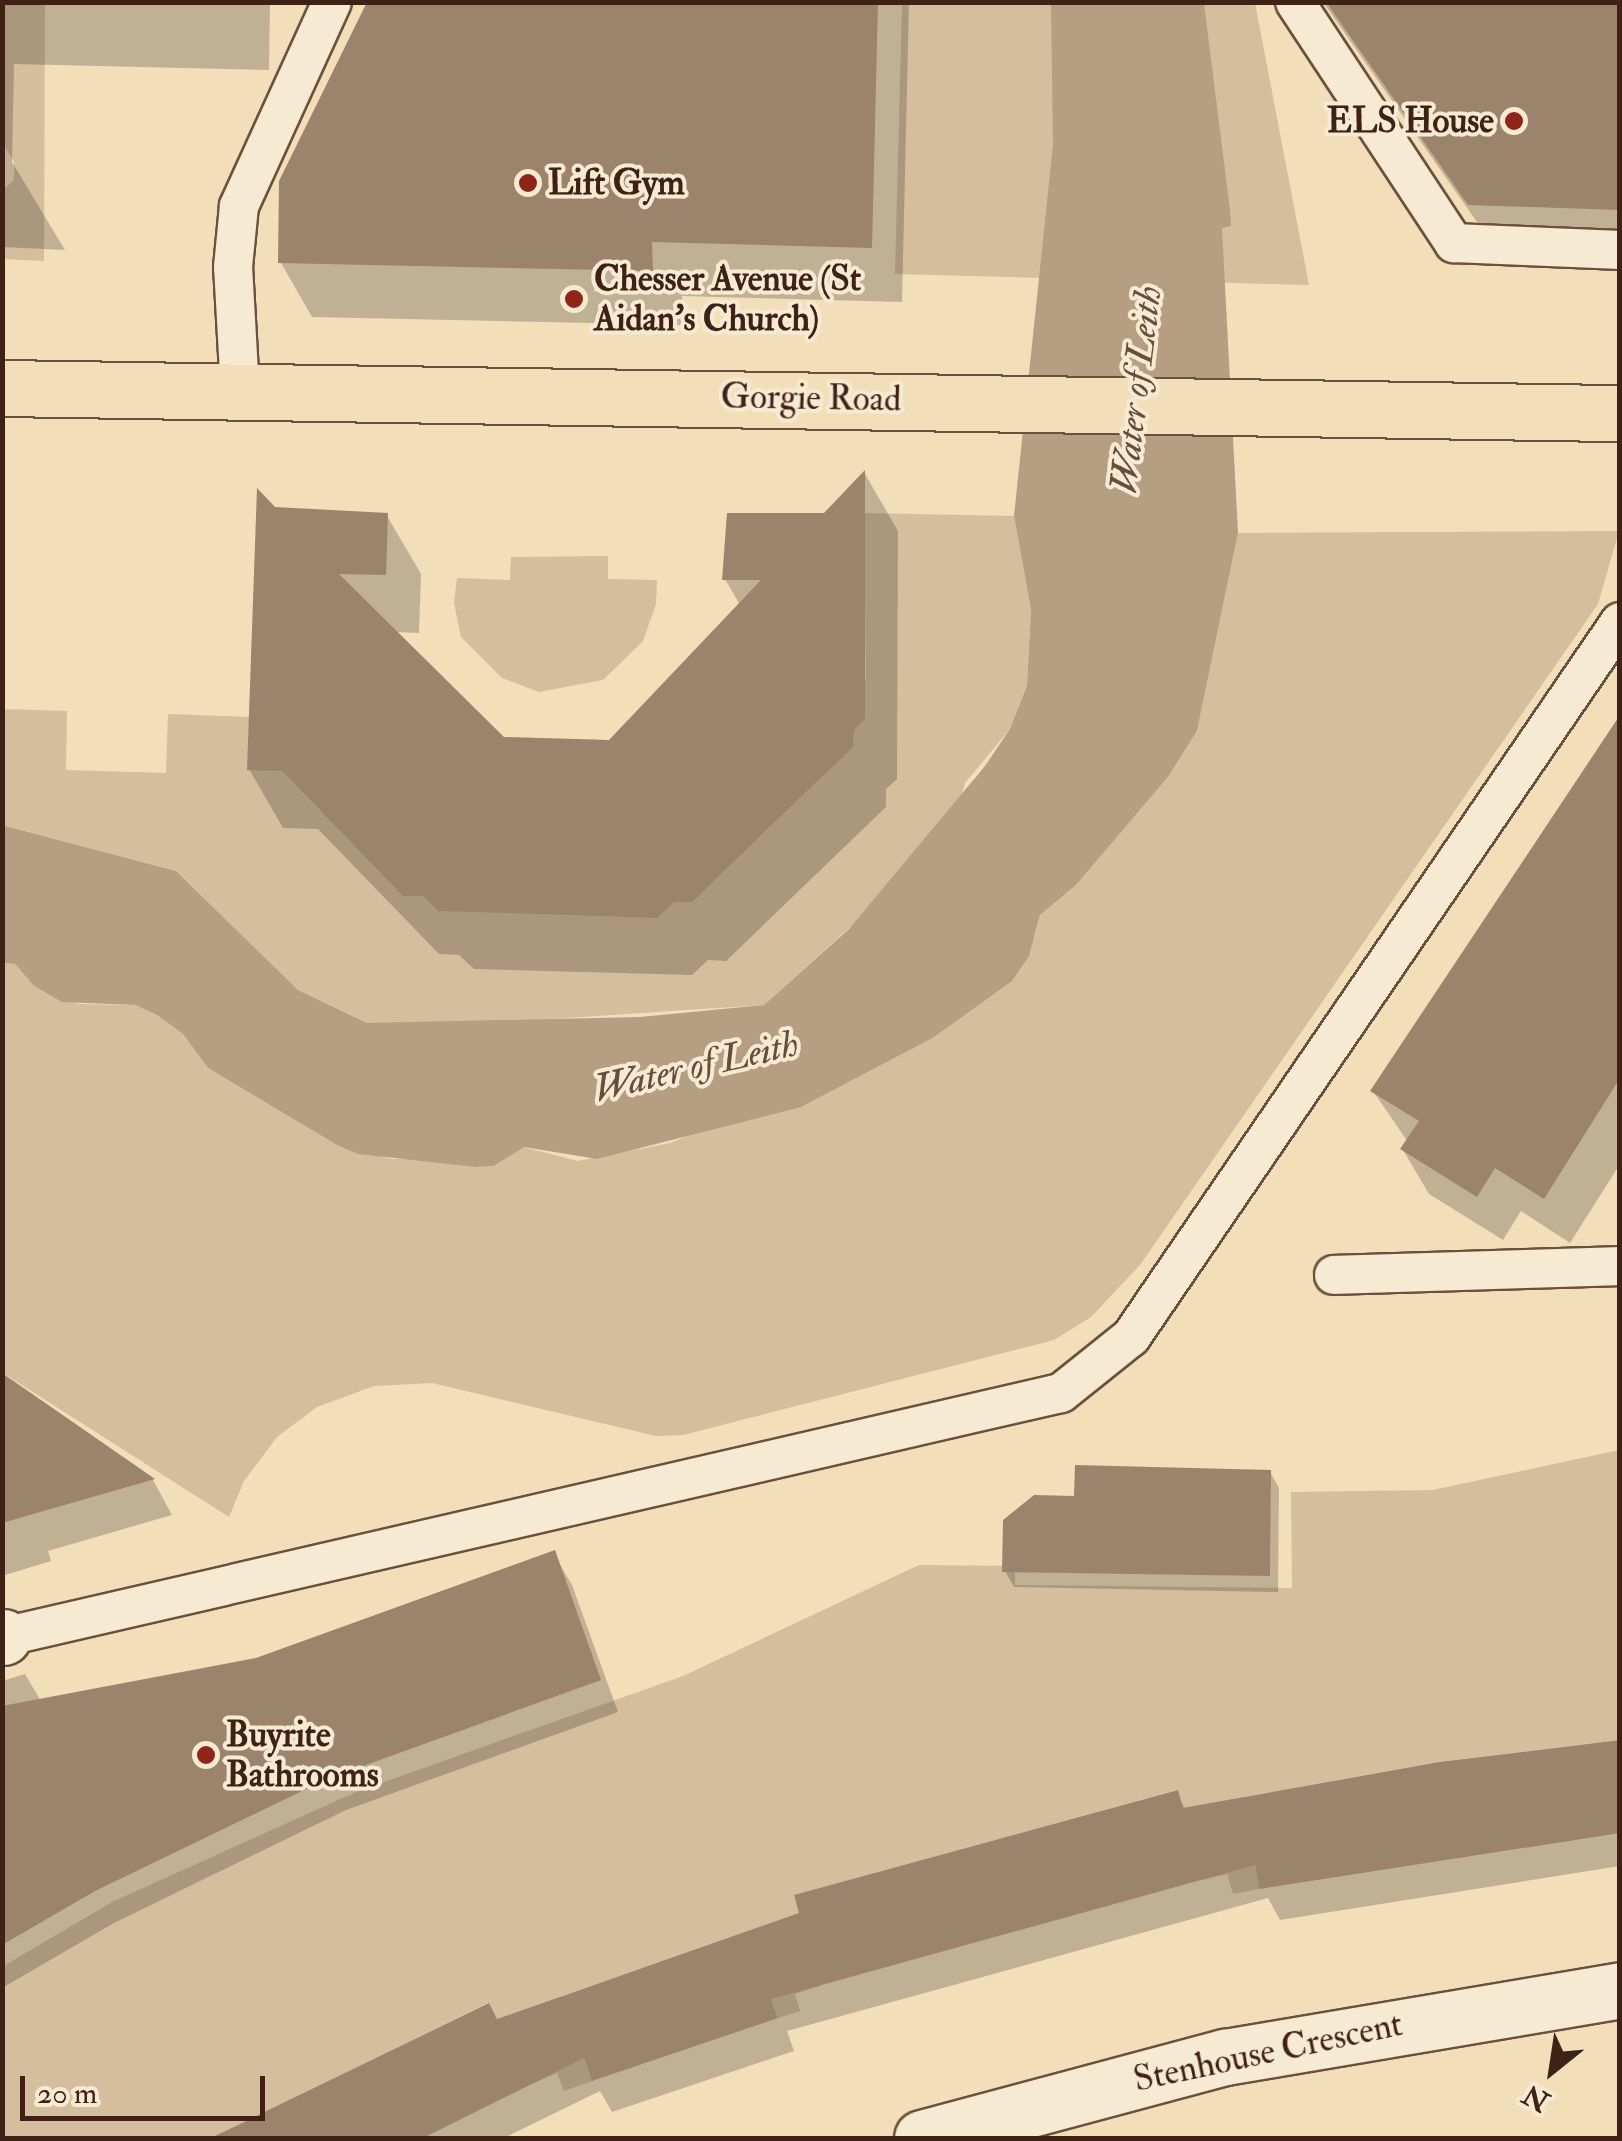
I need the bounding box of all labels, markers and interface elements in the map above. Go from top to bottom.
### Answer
place label: ELS House [1327,100,1494,142]
marker: ELS House [1503,110,1525,132]
place label: Lift Gym [548,162,685,204]
marker: Lift Gym [517,172,539,194]
place label: Chesser Avenue (St Aidan's Church) [594,258,861,340]
water label: Water of Leith [1102,283,1172,497]
marker: Chesser Avenue (St Aidan's Church) [563,288,585,310]
street label: Gorgie Road [720,375,902,421]
water label: Water of Leith [589,1021,803,1113]
place label: Buyrite Bathrooms [226,1714,379,1796]
marker: Buyrite Bathrooms [195,1744,217,1766]
street label: Stenhouse Crescent [1130,2003,1406,2101]
north arrow [1502,2021,1602,2121]
scale bar [25,2056,270,2118]
text: 20 m [37,2075,97,2112]
text: N [1517,2076,1556,2119]

